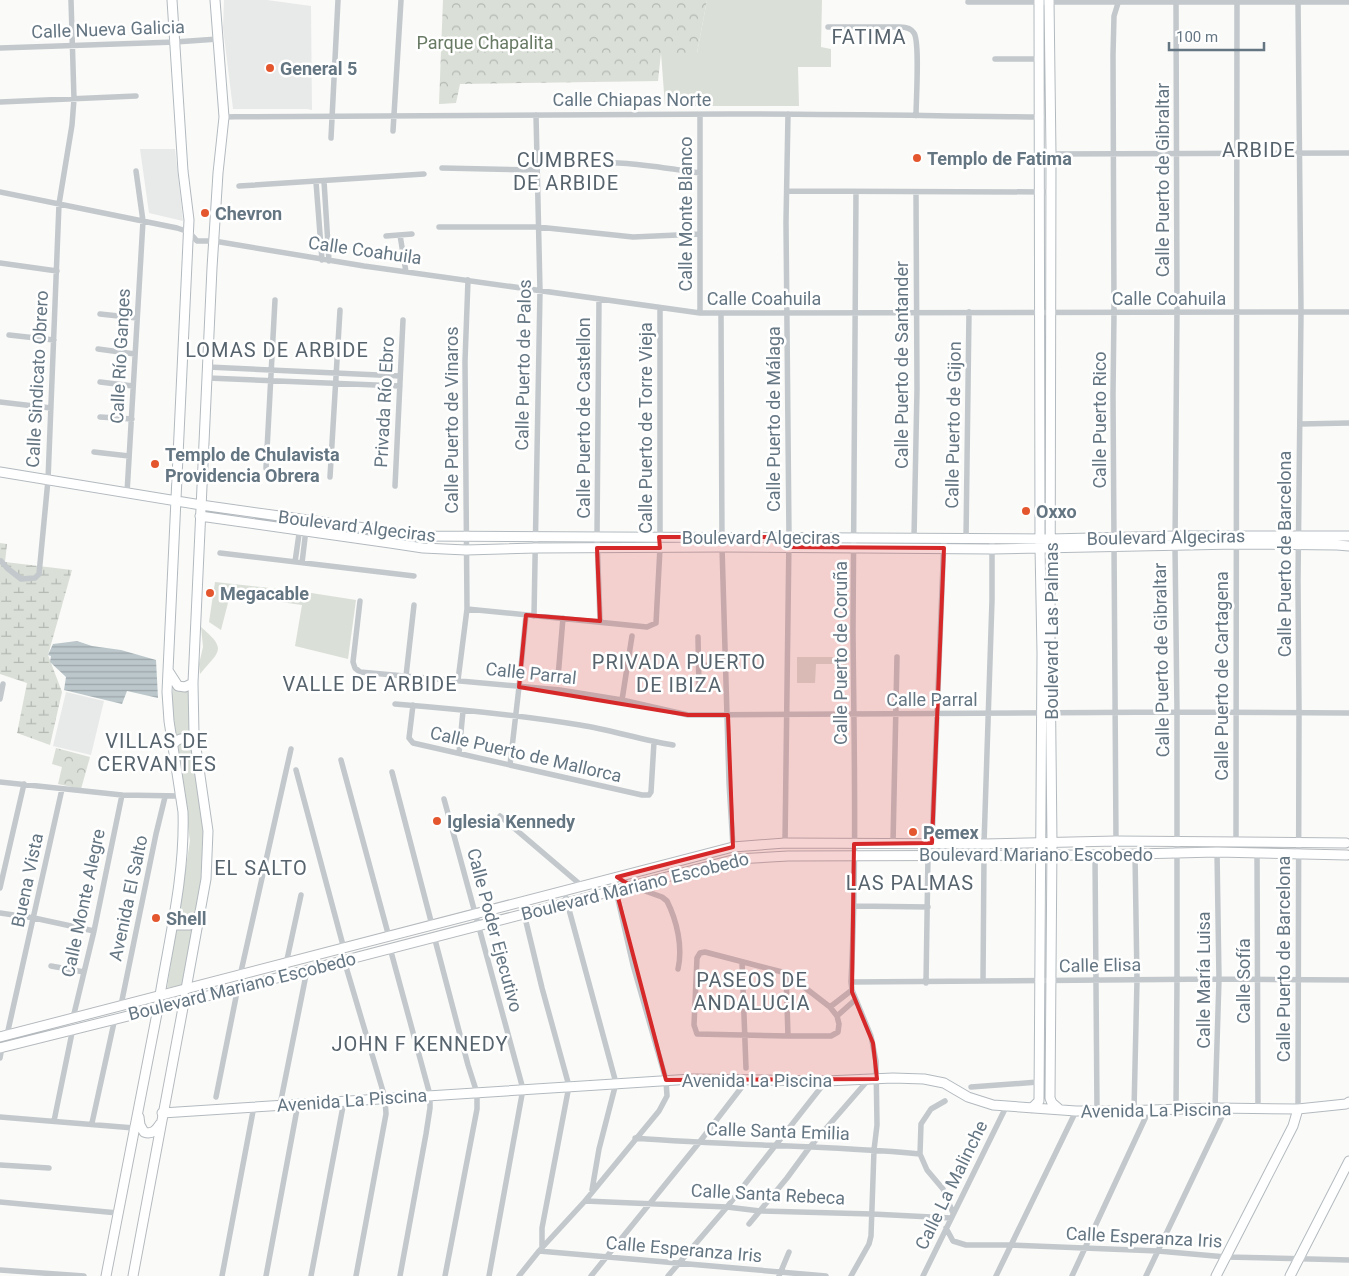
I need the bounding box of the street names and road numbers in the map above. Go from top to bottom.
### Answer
street label: Calle Nueva Galicia [31,16,185,42]
street label: Calle Puerto de Gibraltar [1152,83,1173,277]
street label: Calle Chiapas Norte [553,89,711,110]
street label: Calle Monte Blanco [675,136,696,292]
street label: Calle Coahuila [307,232,423,268]
street label: Calle Puerto de Santander [891,261,912,469]
street label: Calle Puerto de Palos [511,279,535,451]
street label: Calle Río Ganges [106,288,134,424]
street label: Calle Coahuila [707,288,821,309]
street label: Calle Coahuila [1112,288,1226,309]
street label: Calle Sindicato Obrero [22,290,52,468]
street label: Calle Puerto de Castellon [573,317,594,519]
street label: Calle Puerto de Torre Vieja [635,322,656,534]
street label: Calle Puerto de Vinaros [441,326,462,514]
street label: Calle Puerto de Málaga [763,326,784,512]
street label: Privada Río Ebro [370,336,398,468]
street label: Calle Puerto de Gijon [941,341,965,509]
street label: Calle Puerto Rico [1089,351,1110,489]
street label: Calle Puerto de Barcelona [1274,451,1295,657]
street label: Boulevard Algeciras [277,506,437,546]
street label: Boulevard Algeciras [1087,525,1245,549]
street label: Boulevard Algeciras [682,527,840,548]
street label: Boulevard Las Palmas [1041,542,1062,720]
street label: Calle Puerto de Coruña [830,561,851,745]
street label: Calle Puerto de Gibraltar [1149,562,1173,758]
street label: Calle Puerto de Cartagena [1211,571,1232,781]
street label: Calle Parral [484,658,578,688]
street label: Calle Parral [886,689,978,710]
street label: Calle Puerto de Mallorca [428,722,624,786]
street label: Calle Monte Alegre [57,827,109,979]
street label: Buena Vista [7,831,47,929]
street label: Avenida El Salto [104,833,152,963]
street label: Boulevard Mariano Escobedo [919,844,1153,865]
street label: Calle Poder Ejecutivo [463,846,527,1014]
street label: Boulevard Mariano Escobedo [519,848,751,924]
street label: Calle Puerto de Barcelona [1273,856,1294,1062]
street label: Calle María Luisa [1193,911,1214,1049]
street label: Calle Sofía [1233,938,1254,1024]
street label: Boulevard Mariano Escobedo [126,948,358,1024]
street label: Calle Elisa [1059,954,1141,976]
street label: Avenida La Piscina [682,1070,832,1091]
street label: Avenida La Piscina [276,1084,428,1116]
street label: Avenida La Piscina [1080,1098,1232,1122]
street label: Calle La Malinche [911,1117,991,1253]
street label: Calle Santa Emilia [706,1118,850,1144]
street label: Calle Santa Rebeca [690,1179,846,1209]
street label: Calle Esperanza Iris [1065,1222,1223,1252]
street label: Calle Esperanza Iris [605,1232,763,1266]

